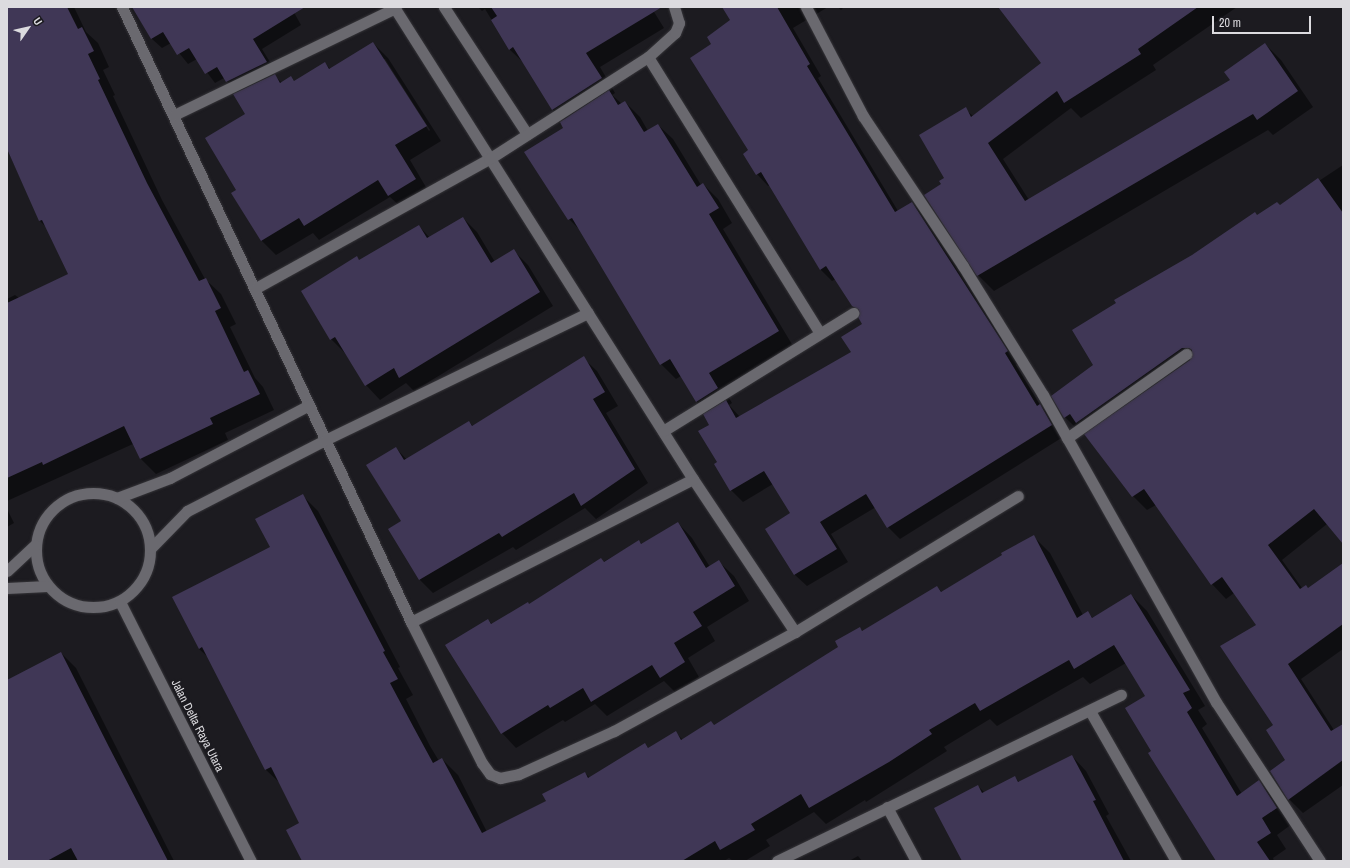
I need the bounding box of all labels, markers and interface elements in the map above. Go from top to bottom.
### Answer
north arrow [8,8,48,48]
scale bar [1214,8,1313,34]
text: U [30,15,46,28]
text: 20 m [1219,15,1241,31]
street label: Jalan Delta Raya Utara [167,677,227,775]

